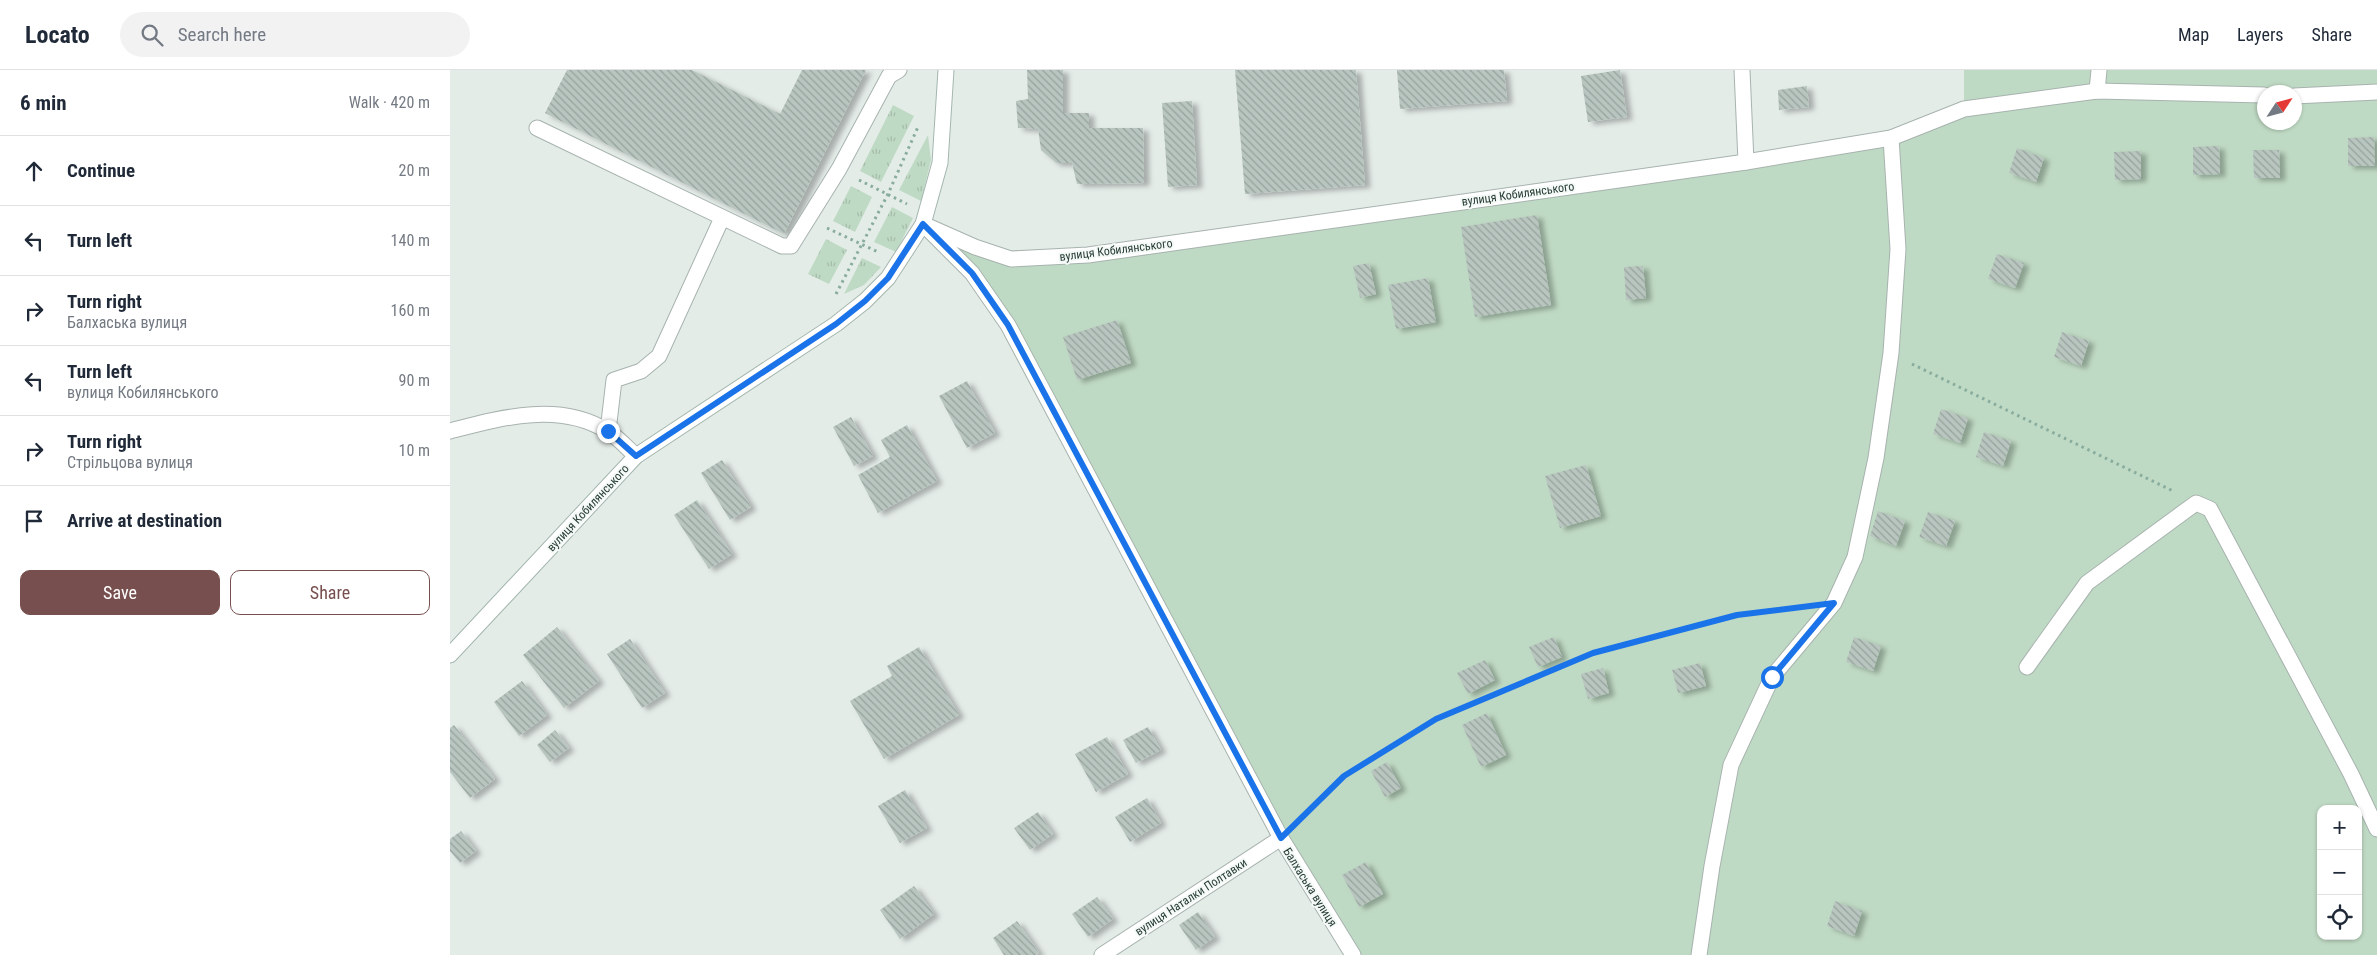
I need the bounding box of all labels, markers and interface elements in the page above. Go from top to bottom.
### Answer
search box [120,12,470,57]
text: Locato [25,21,90,49]
icon: search [138,21,166,49]
text: Search here [178,23,266,46]
text: Map [2178,24,2209,45]
text: Layers [2237,24,2284,45]
text: Share [2312,24,2352,45]
north arrow [2257,85,2302,130]
text: 6 min [20,91,67,115]
text: Walk · 420 m [349,93,430,112]
icon: ahead [20,157,48,185]
text: Continue [67,159,135,182]
text: 20 m [398,161,430,180]
street label: вулиця Кобилянського [1461,179,1575,209]
icon: left [20,227,48,255]
text: Turn left [67,229,132,252]
text: 140 m [391,231,430,250]
street label: вулиця Кобилянського [1059,236,1173,264]
text: Turn right [67,290,142,313]
icon: right [20,297,48,325]
text: 160 m [391,301,430,320]
text: Балхаська вулиця [67,313,187,332]
text: Turn left [67,360,132,383]
icon: left [20,367,48,395]
text: 90 m [398,371,430,390]
text: вулиця Кобилянського [67,383,219,402]
route end [597,420,620,443]
text: Turn right [67,430,142,453]
icon: right [20,437,48,465]
text: 10 m [398,441,430,460]
text: Стрільцова вулиця [67,453,193,472]
street label: вулиця Кобилянського [544,462,632,554]
icon: arrive [20,507,48,535]
text: Arrive at destination [67,509,222,532]
button: Save [20,570,220,615]
button: Share [230,570,430,615]
route start [1761,666,1784,689]
map controls [2317,805,2362,940]
button: + [2317,805,2362,850]
street label: Балхаська вулиця [1280,845,1340,929]
button: − [2317,850,2362,895]
street label: вулиця Наталки Полтавки [1132,856,1250,938]
button: locate [2317,895,2362,940]

